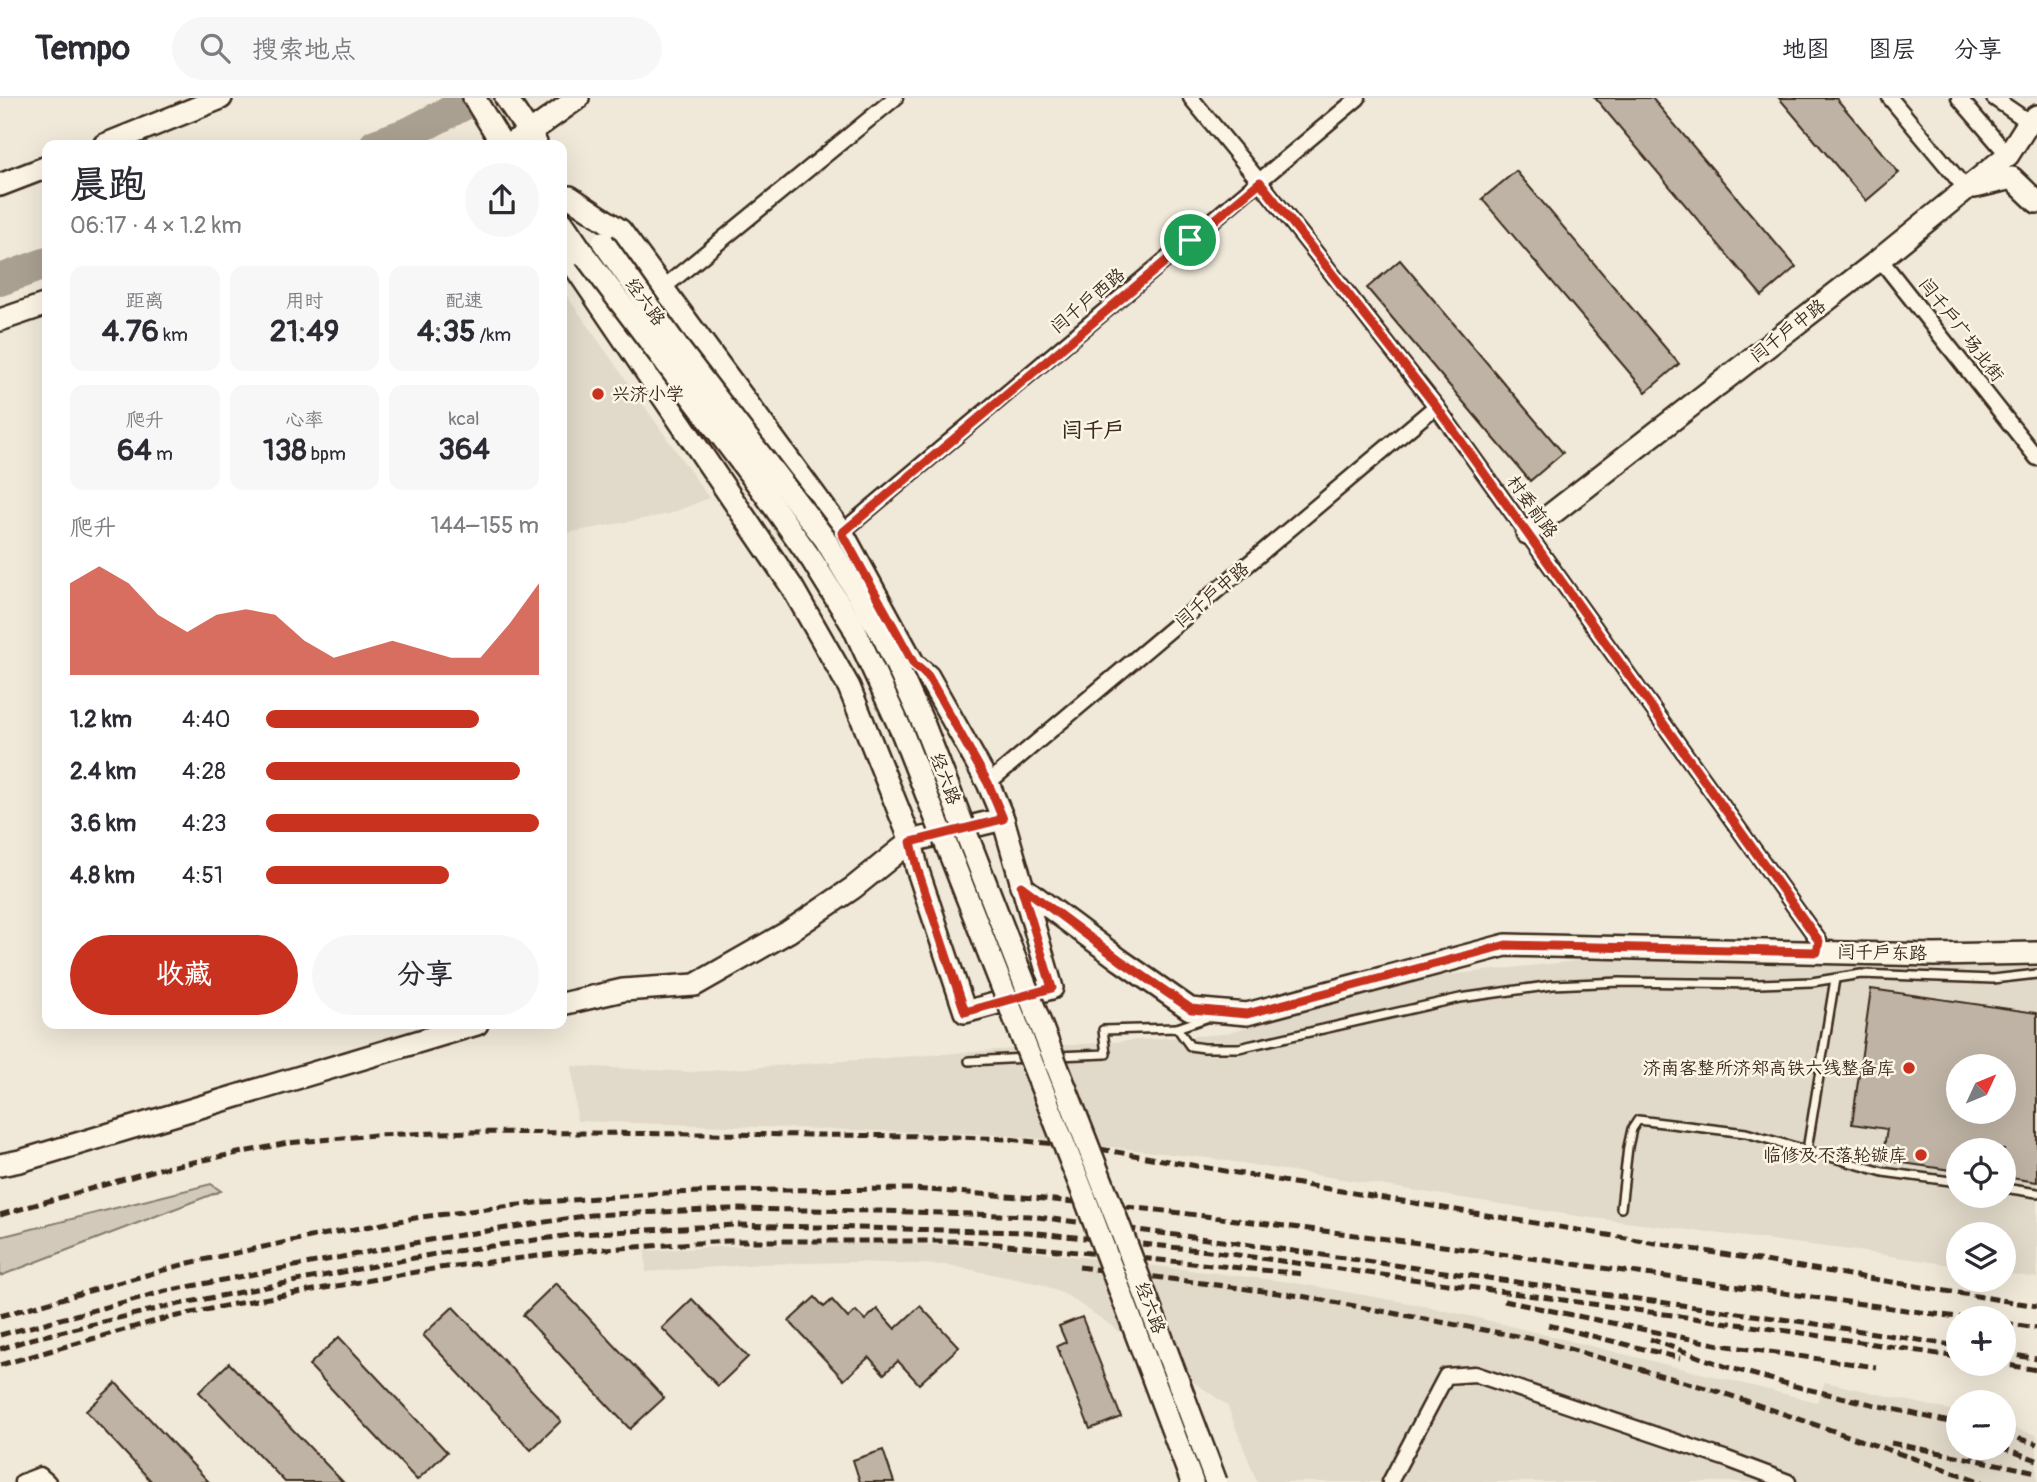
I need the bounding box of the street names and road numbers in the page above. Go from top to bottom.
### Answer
street label: 闫千户西路 [1046,263,1130,339]
street label: 经六路 [620,273,670,331]
street label: 闫千户广场北街 [1913,273,2009,387]
street label: 闫千户中路 [1745,294,1831,368]
street label: 村委前路 [1502,471,1562,543]
street label: 闫千户中路 [1170,557,1254,633]
street label: 经六路 [925,750,965,808]
street label: 闫千户东路 [1837,941,1927,965]
street label: 经六路 [1130,1279,1170,1337]

